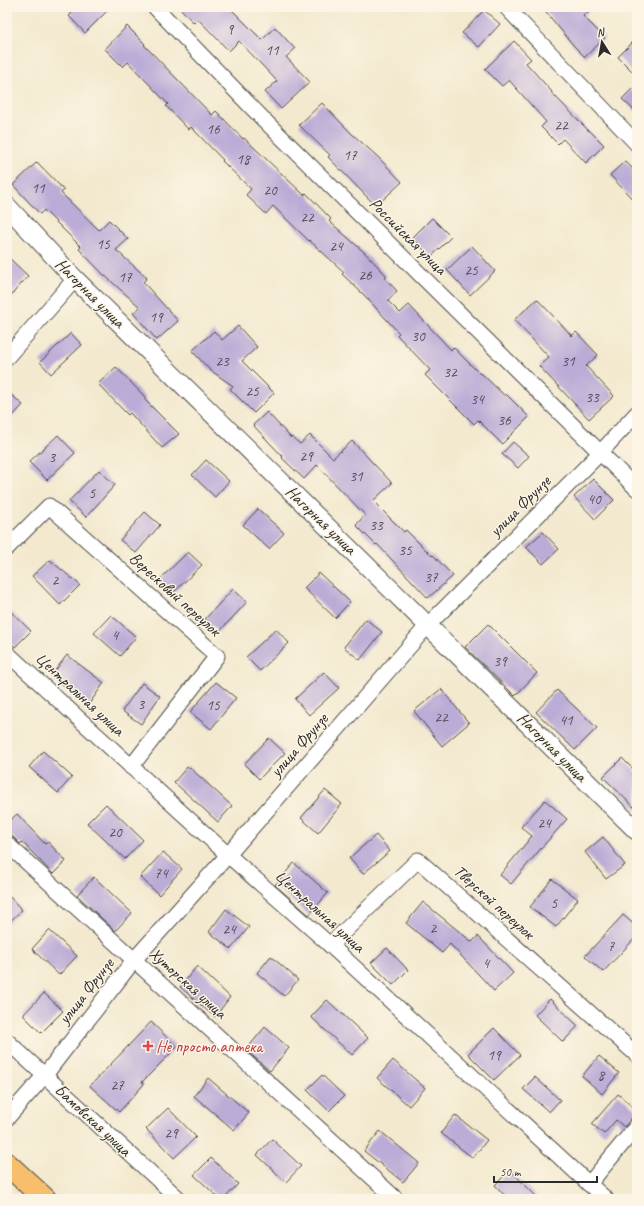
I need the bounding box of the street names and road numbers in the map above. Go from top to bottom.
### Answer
street label: Российская улица [365,193,452,280]
street label: Нагорная улица [51,254,130,333]
street label: улица Фрунзе [484,470,557,542]
street label: Нагорная улица [281,481,362,560]
street label: Вересковый переулок [125,547,226,642]
street label: Центральная улица [31,647,130,742]
street label: улица Фрунзе [265,708,334,783]
street label: Нагорная улица [513,708,592,787]
street label: Тверской переулок [449,860,540,945]
street label: Центральная улица [271,865,371,958]
street label: Хуторская улица [145,943,232,1024]
street label: улица Фрунзе [53,953,120,1030]
street label: Бамовская улица [50,1079,137,1162]

